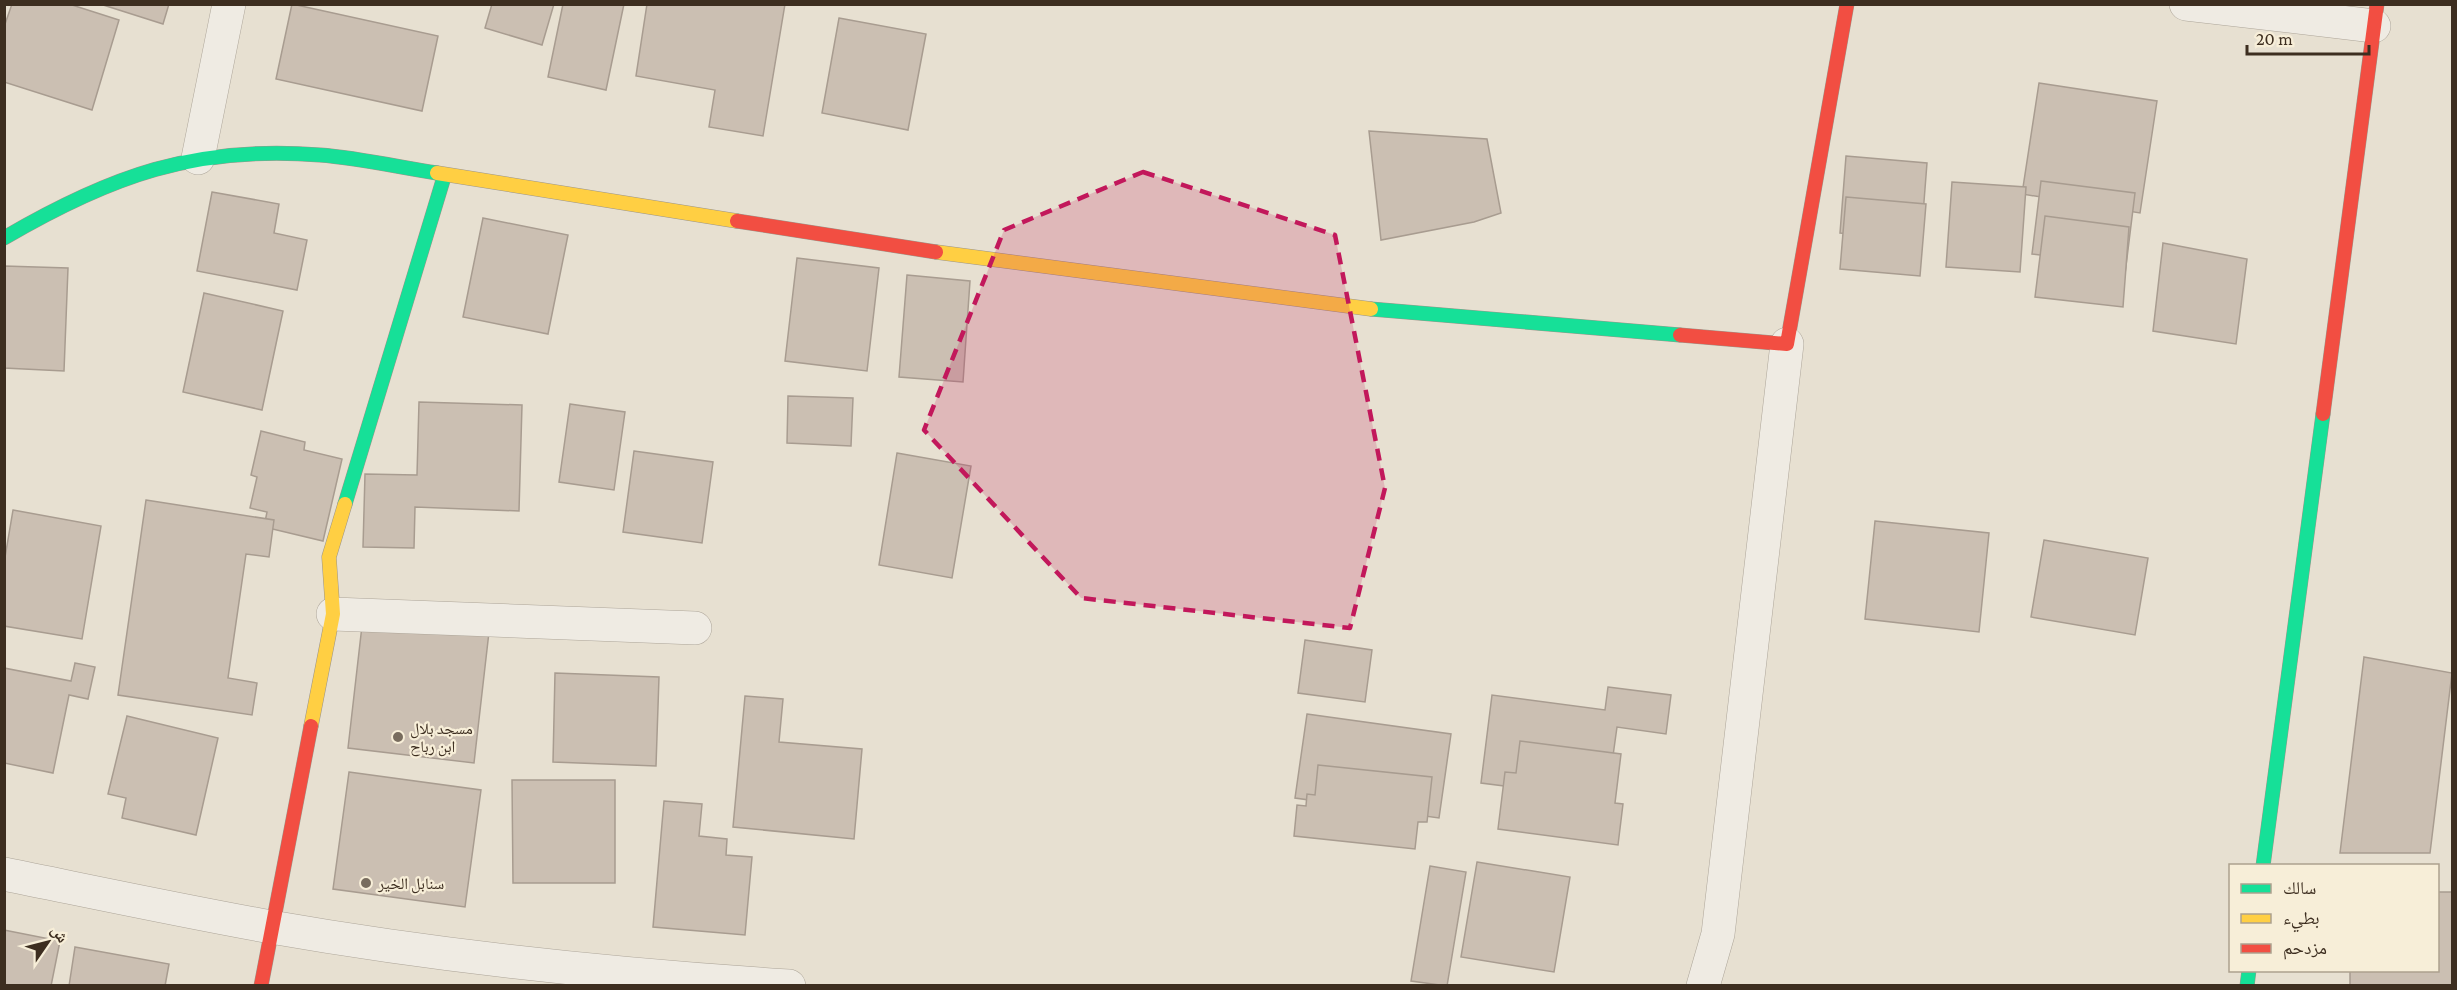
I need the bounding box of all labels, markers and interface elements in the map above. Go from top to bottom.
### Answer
scale bar [2247,18,2368,56]
text: 20 m [2256,29,2293,49]
place label: مسجد بلال ابن رباح [410,720,473,757]
marker: مسجد بلال ابن رباح [391,730,405,744]
legend [2229,864,2439,972]
place label: سنابل الخير [377,875,444,894]
marker: سنابل الخير [359,876,373,890]
text: سالك [2283,878,2316,898]
text: بطيء [2283,908,2320,933]
north arrow [18,912,78,972]
text: ش [47,922,72,946]
text: مزدحم [2283,938,2327,960]

